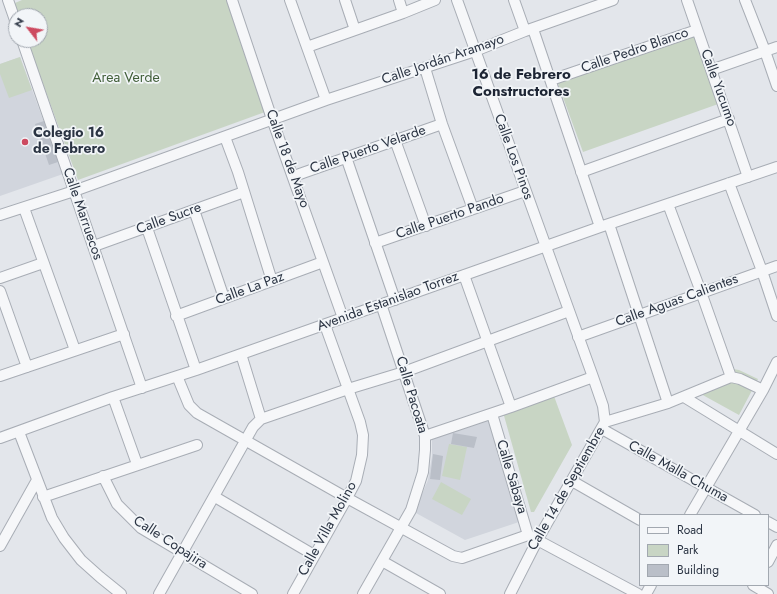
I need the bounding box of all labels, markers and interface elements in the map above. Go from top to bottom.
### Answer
north arrow [8,8,48,48]
text: N [9,14,28,30]
street label: Calle Pedro Blanco [579,25,691,77]
street label: Calle Jordán Aramayo [380,31,506,89]
street label: Calle Yucumo [696,47,740,129]
district label: 16 de Febrero Constructores [471,66,571,101]
park label: Area Verde [92,71,160,87]
street label: Calle 18 de Mayo [261,108,313,210]
street label: Calle Los Pinos [490,112,536,202]
street label: Calle Puerto Velarde [308,122,428,178]
place label: Colegio 16 de Febrero [33,126,105,158]
marker: Colegio 16 de Febrero [20,137,30,147]
street label: Calle Marruecos [58,166,106,262]
street label: Calle Puerto Pando [394,191,506,243]
street label: Calle Sucre [134,200,204,238]
street label: Calle La Paz [213,269,287,309]
street label: Avenida Estanislao Torrez [315,269,461,335]
street label: Calle Aguas Calientes [613,271,741,331]
street label: Calle Pacoata [391,355,431,435]
street label: Calle 14 de Septiembre [525,424,609,554]
street label: Calle Sabaya [492,438,530,516]
street label: Calle Malla Chuma [625,438,731,506]
street label: Calle Villa Molino [295,479,361,579]
street label: Calle Copajira [130,513,210,573]
legend [639,514,769,586]
text: Road [677,521,703,539]
text: Park [677,541,698,559]
text: Building [677,561,719,579]

